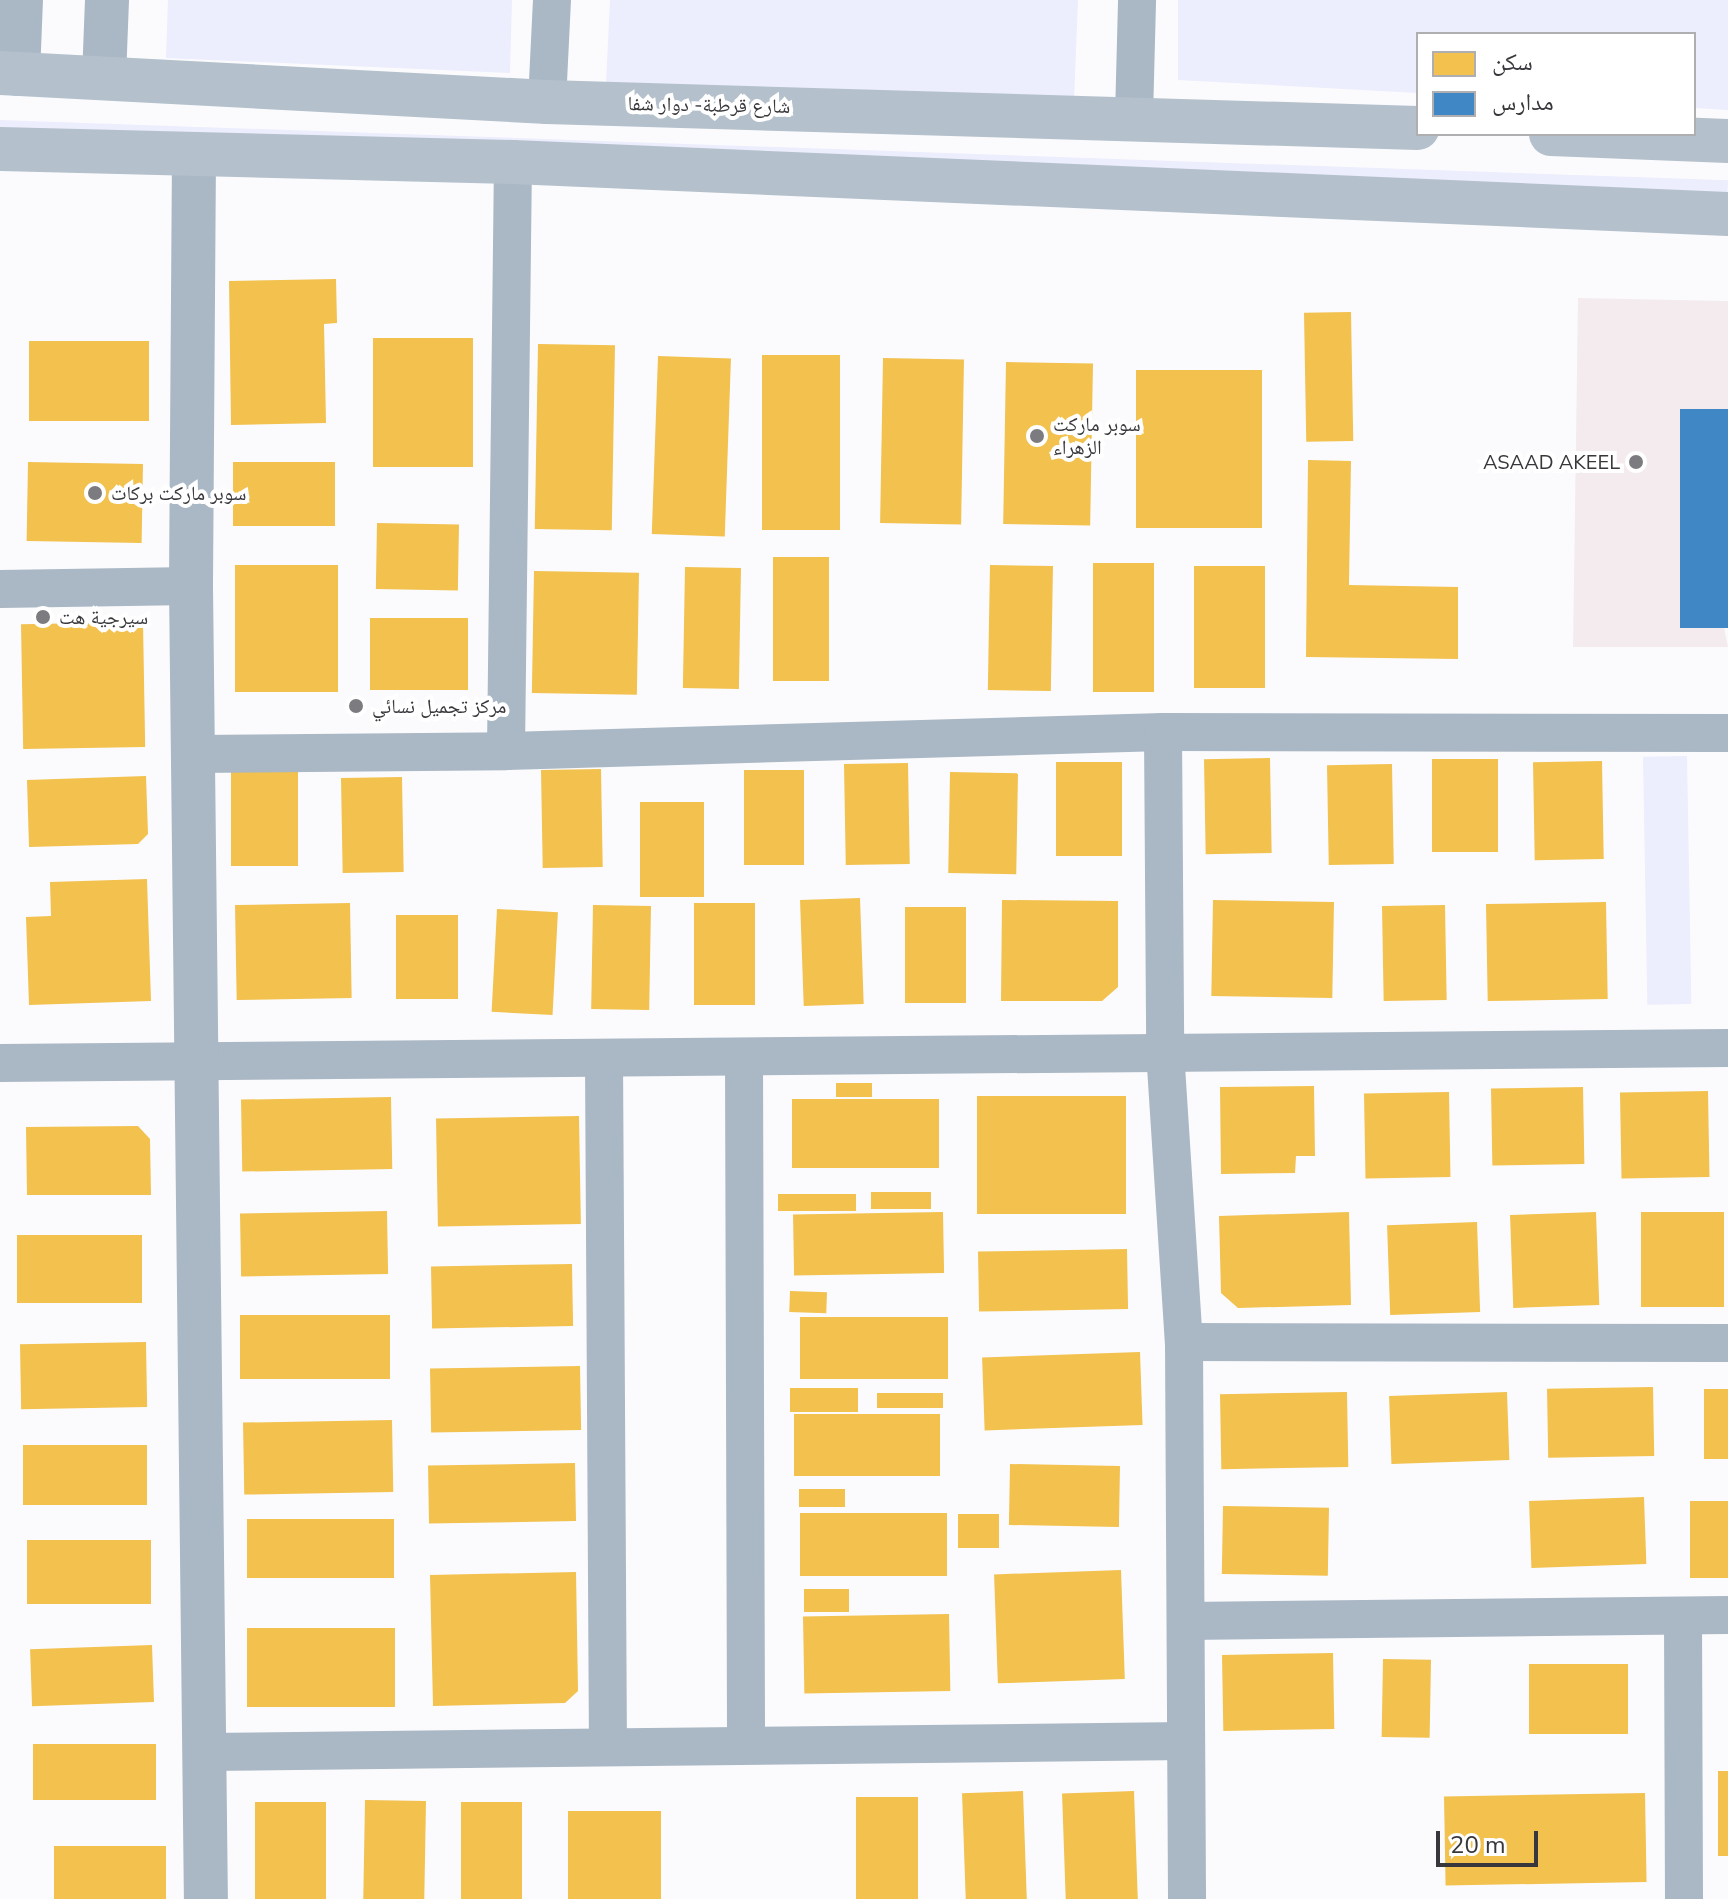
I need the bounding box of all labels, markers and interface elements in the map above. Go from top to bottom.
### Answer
legend [1416,32,1696,136]
text: سكن [1492,46,1533,78]
text: مدارس [1492,86,1554,118]
street label: شارع قرطبة- دوار شفا [628,92,790,118]
place label: سوبر ماركت الزهراء [1053,412,1141,459]
marker: سوبر ماركت الزهراء [1028,427,1046,445]
place label: ASAAD AKEEL [1483,450,1620,474]
marker: ASAAD AKEEL [1627,453,1645,471]
place label: سوبر ماركت بركات [111,481,246,505]
marker: سوبر ماركت بركات [86,484,104,502]
place label: سيرجية هت [59,605,148,629]
marker: سيرجية هت [34,608,52,626]
place label: مركز تجميل نسائي [372,694,506,718]
marker: مركز تجميل نسائي [347,697,365,715]
scale bar [1440,1815,1542,1865]
text: 20 m [1450,1829,1506,1861]

